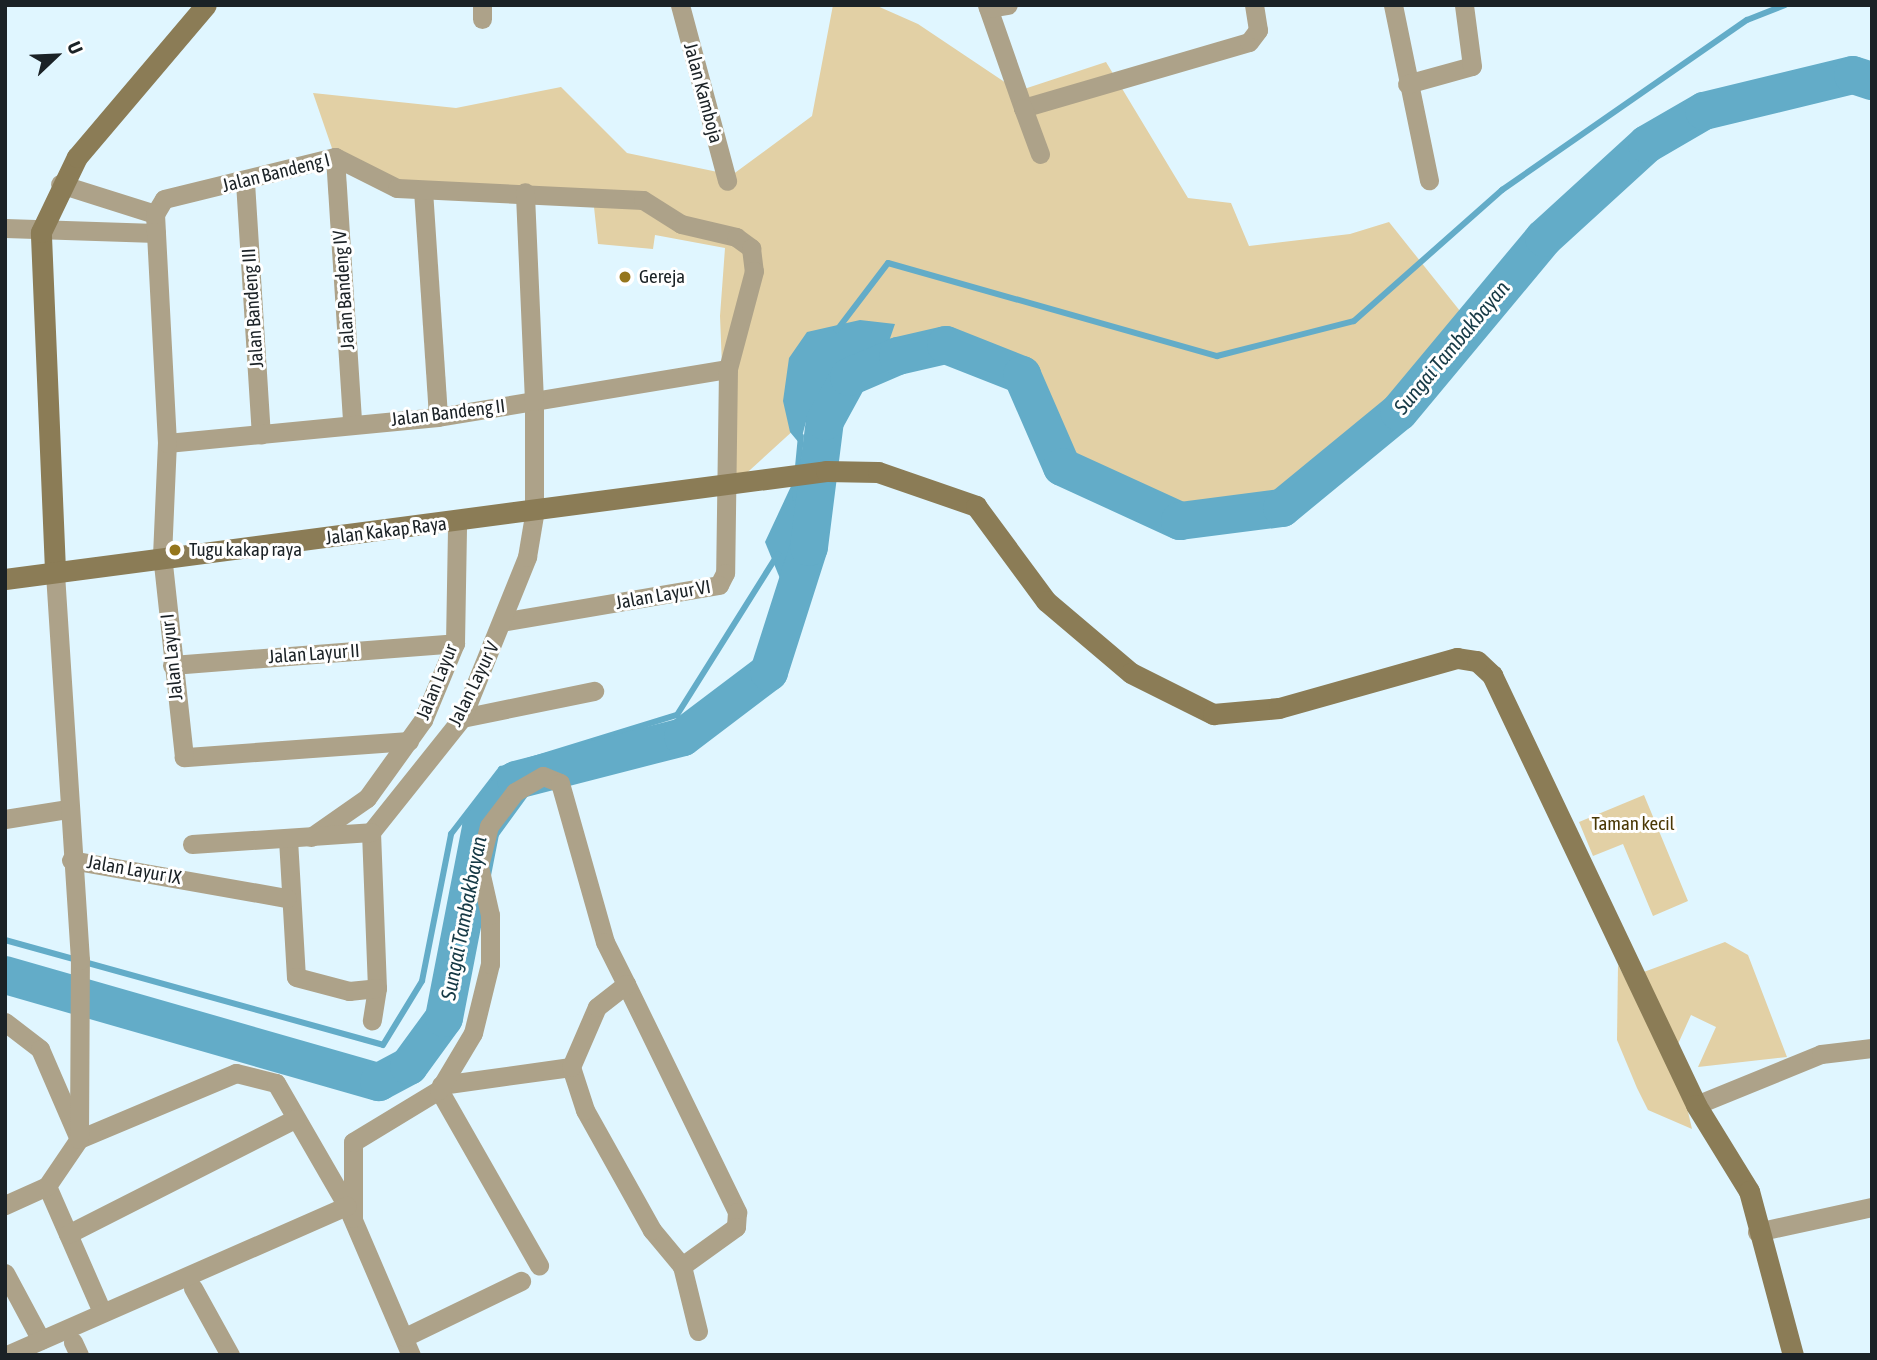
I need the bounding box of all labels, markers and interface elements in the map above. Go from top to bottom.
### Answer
north arrow [21,21,91,91]
text: U [63,38,88,57]
street label: Jalan Kamboja [679,40,727,146]
street label: Jalan Bandeng I [220,149,332,197]
street label: Jalan Bandeng IV [328,230,360,350]
street label: Jalan Bandeng III [237,247,269,369]
place label: Gereja [639,266,685,288]
marker: Gereja [617,269,633,285]
water label: Sungai Tambakbayan [1388,275,1514,419]
street label: Jalan Bandeng II [390,395,506,431]
street label: Jalan Kakap Raya [324,512,448,550]
place label: Tugu kakap raya [189,539,302,561]
marker: Tugu kakap raya [167,542,183,558]
street label: Jalan Layur VI [614,575,712,615]
street label: Jalan Layur I [156,613,188,701]
street label: Jalan Layur V [444,638,504,730]
street label: Jalan Layur II [267,639,361,669]
street label: Jalan Layur [412,641,462,723]
park label: Taman kecil [1591,813,1675,835]
water label: Sungai Tambakbayan [435,834,491,1002]
street label: Jalan Layur IX [85,850,183,890]

